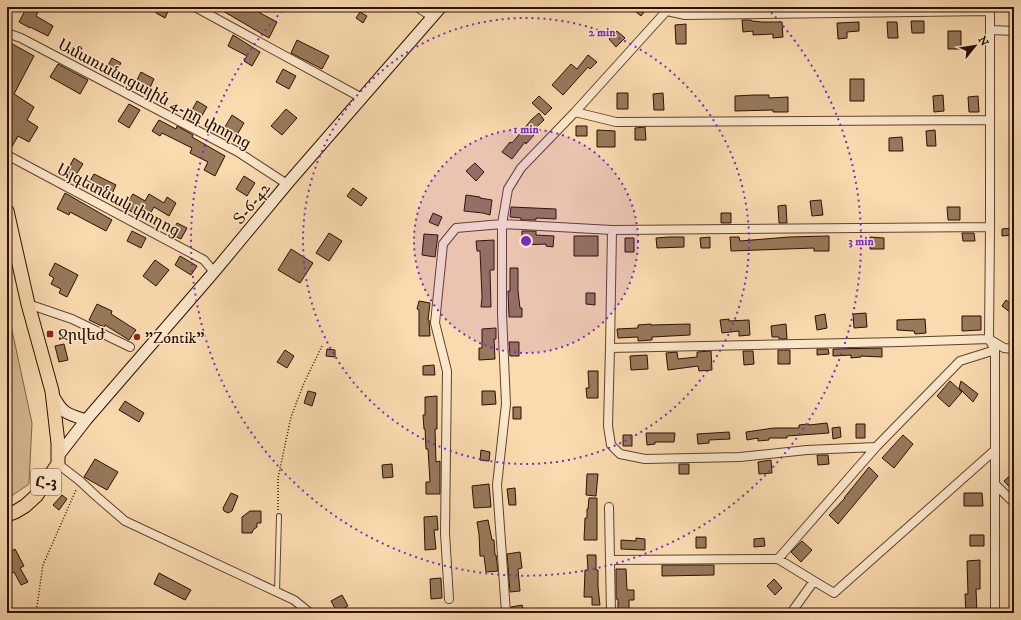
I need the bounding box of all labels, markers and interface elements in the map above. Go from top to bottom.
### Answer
text: 2 min [589,25,616,40]
north arrow [955,26,995,66]
street label: Ամառանոցային 4-րդ փողոց [55,34,254,153]
text: N [974,34,991,49]
text: 1 min [513,122,539,137]
street label: Այգետնակ փողոց [54,159,184,241]
street label: Տ-6-42 [229,179,275,228]
centre of rings [519,234,533,248]
text: 3 min [848,234,874,249]
place label: Ջրվեժ [58,325,106,345]
place label: "Zontik" [145,328,204,348]
marker: Ջրվեժ [45,329,55,339]
marker: "Zontik" [132,332,142,342]
road number: Հ-3 [31,469,61,495]

